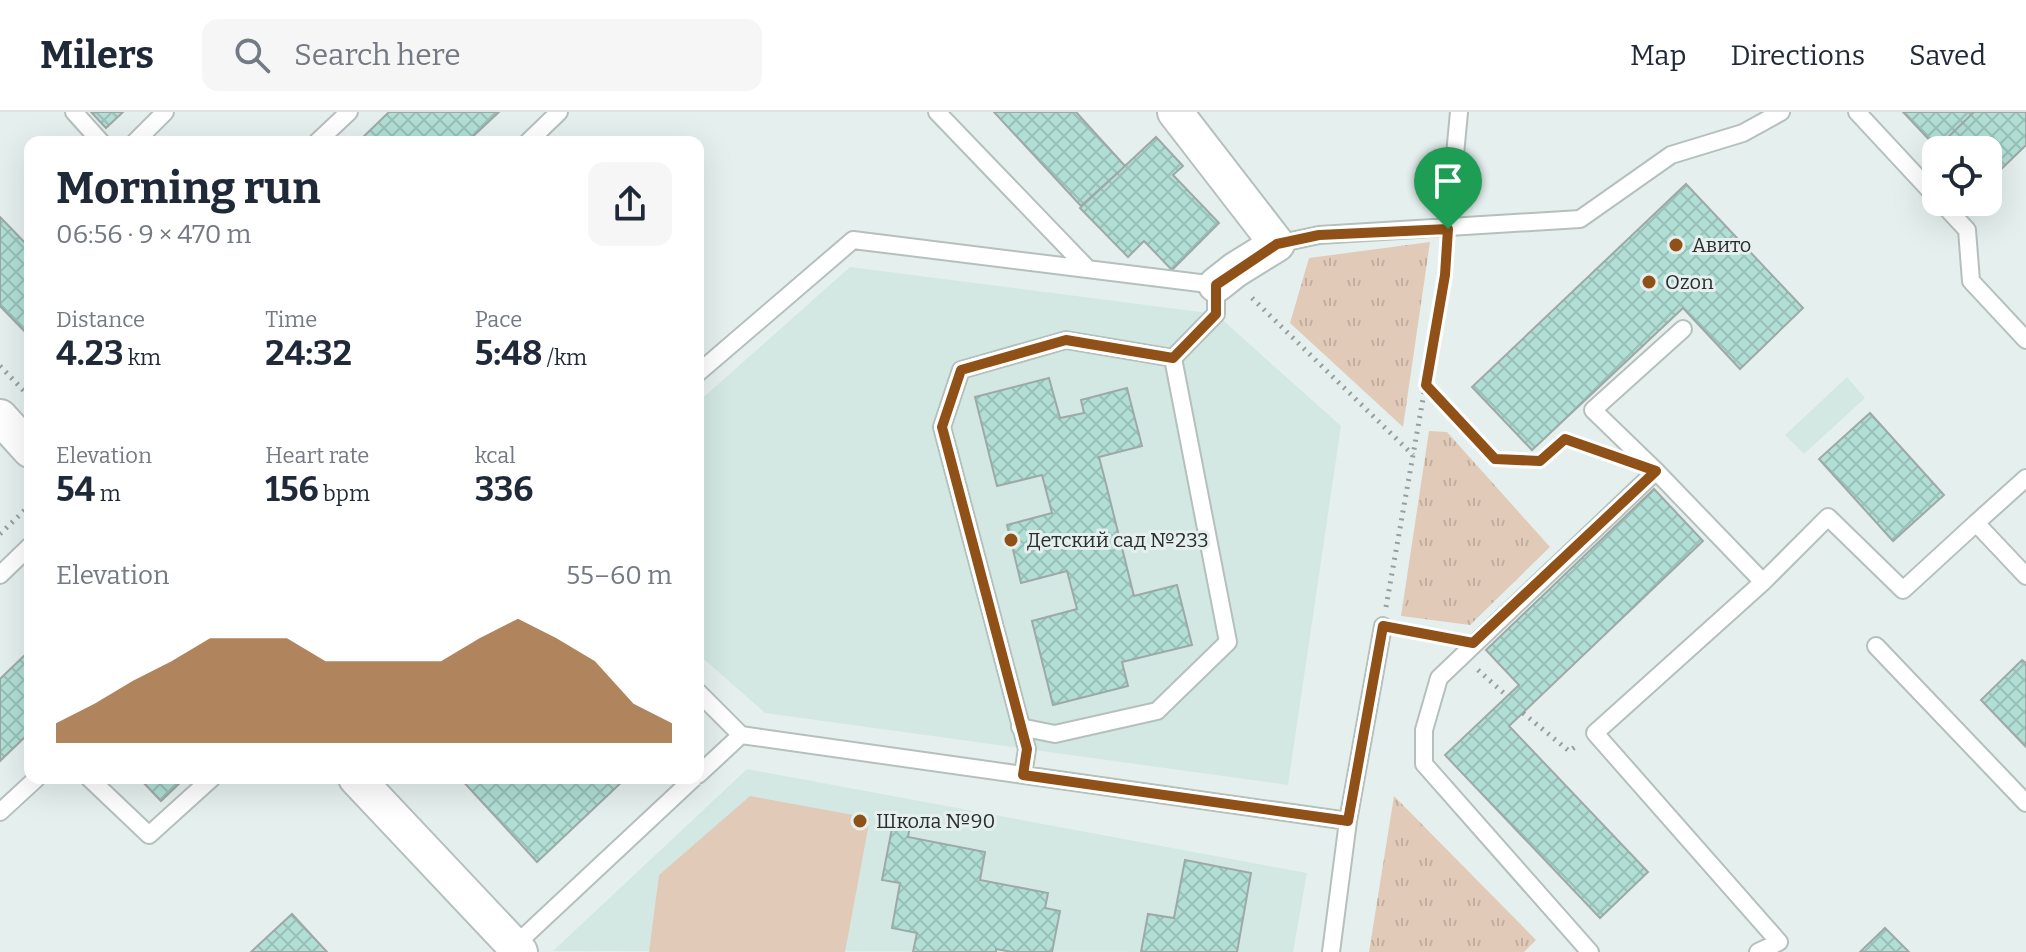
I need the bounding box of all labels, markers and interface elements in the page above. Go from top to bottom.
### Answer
search box [202,19,762,91]
text: Milers [40,32,154,78]
icon: search [230,33,274,77]
text: Search here [294,37,461,73]
text: Map [1630,39,1686,72]
text: Directions [1730,39,1865,72]
text: Saved [1909,39,1986,72]
map controls [1922,136,2002,216]
button: locate [1922,136,2002,216]
pin [1414,147,1482,229]
icon: arrive [1426,159,1470,203]
text: Morning run [56,162,320,215]
button: share [588,162,672,246]
text: 06:56 · 9 × 470 m [56,219,251,250]
place label: Авито [1692,233,1751,257]
marker: Авито [1667,236,1685,254]
place label: Ozon [1665,270,1714,294]
marker: Ozon [1640,273,1658,291]
text: Distance [56,306,145,333]
text: Time [265,306,317,333]
text: Pace [475,306,522,333]
text: 4.23 [56,333,123,374]
text: 24:32 [265,333,352,374]
text: 5:48 [475,333,542,374]
text: km [123,344,161,371]
text: /km [542,344,587,371]
text: Elevation [56,442,152,469]
text: Heart rate [265,442,369,469]
text: kcal [475,442,516,469]
text: 54 [56,469,95,510]
text: 156 [265,469,319,510]
text: 336 [475,469,533,510]
text: m [95,480,121,507]
text: bpm [319,480,370,507]
place label: Детский сад №233 [1027,528,1209,552]
marker: Детский сад №233 [1002,531,1020,549]
text: Elevation [56,560,169,591]
text: 55–60 m [566,560,672,591]
place label: Школа №90 [876,809,995,833]
marker: Школа №90 [851,812,869,830]

